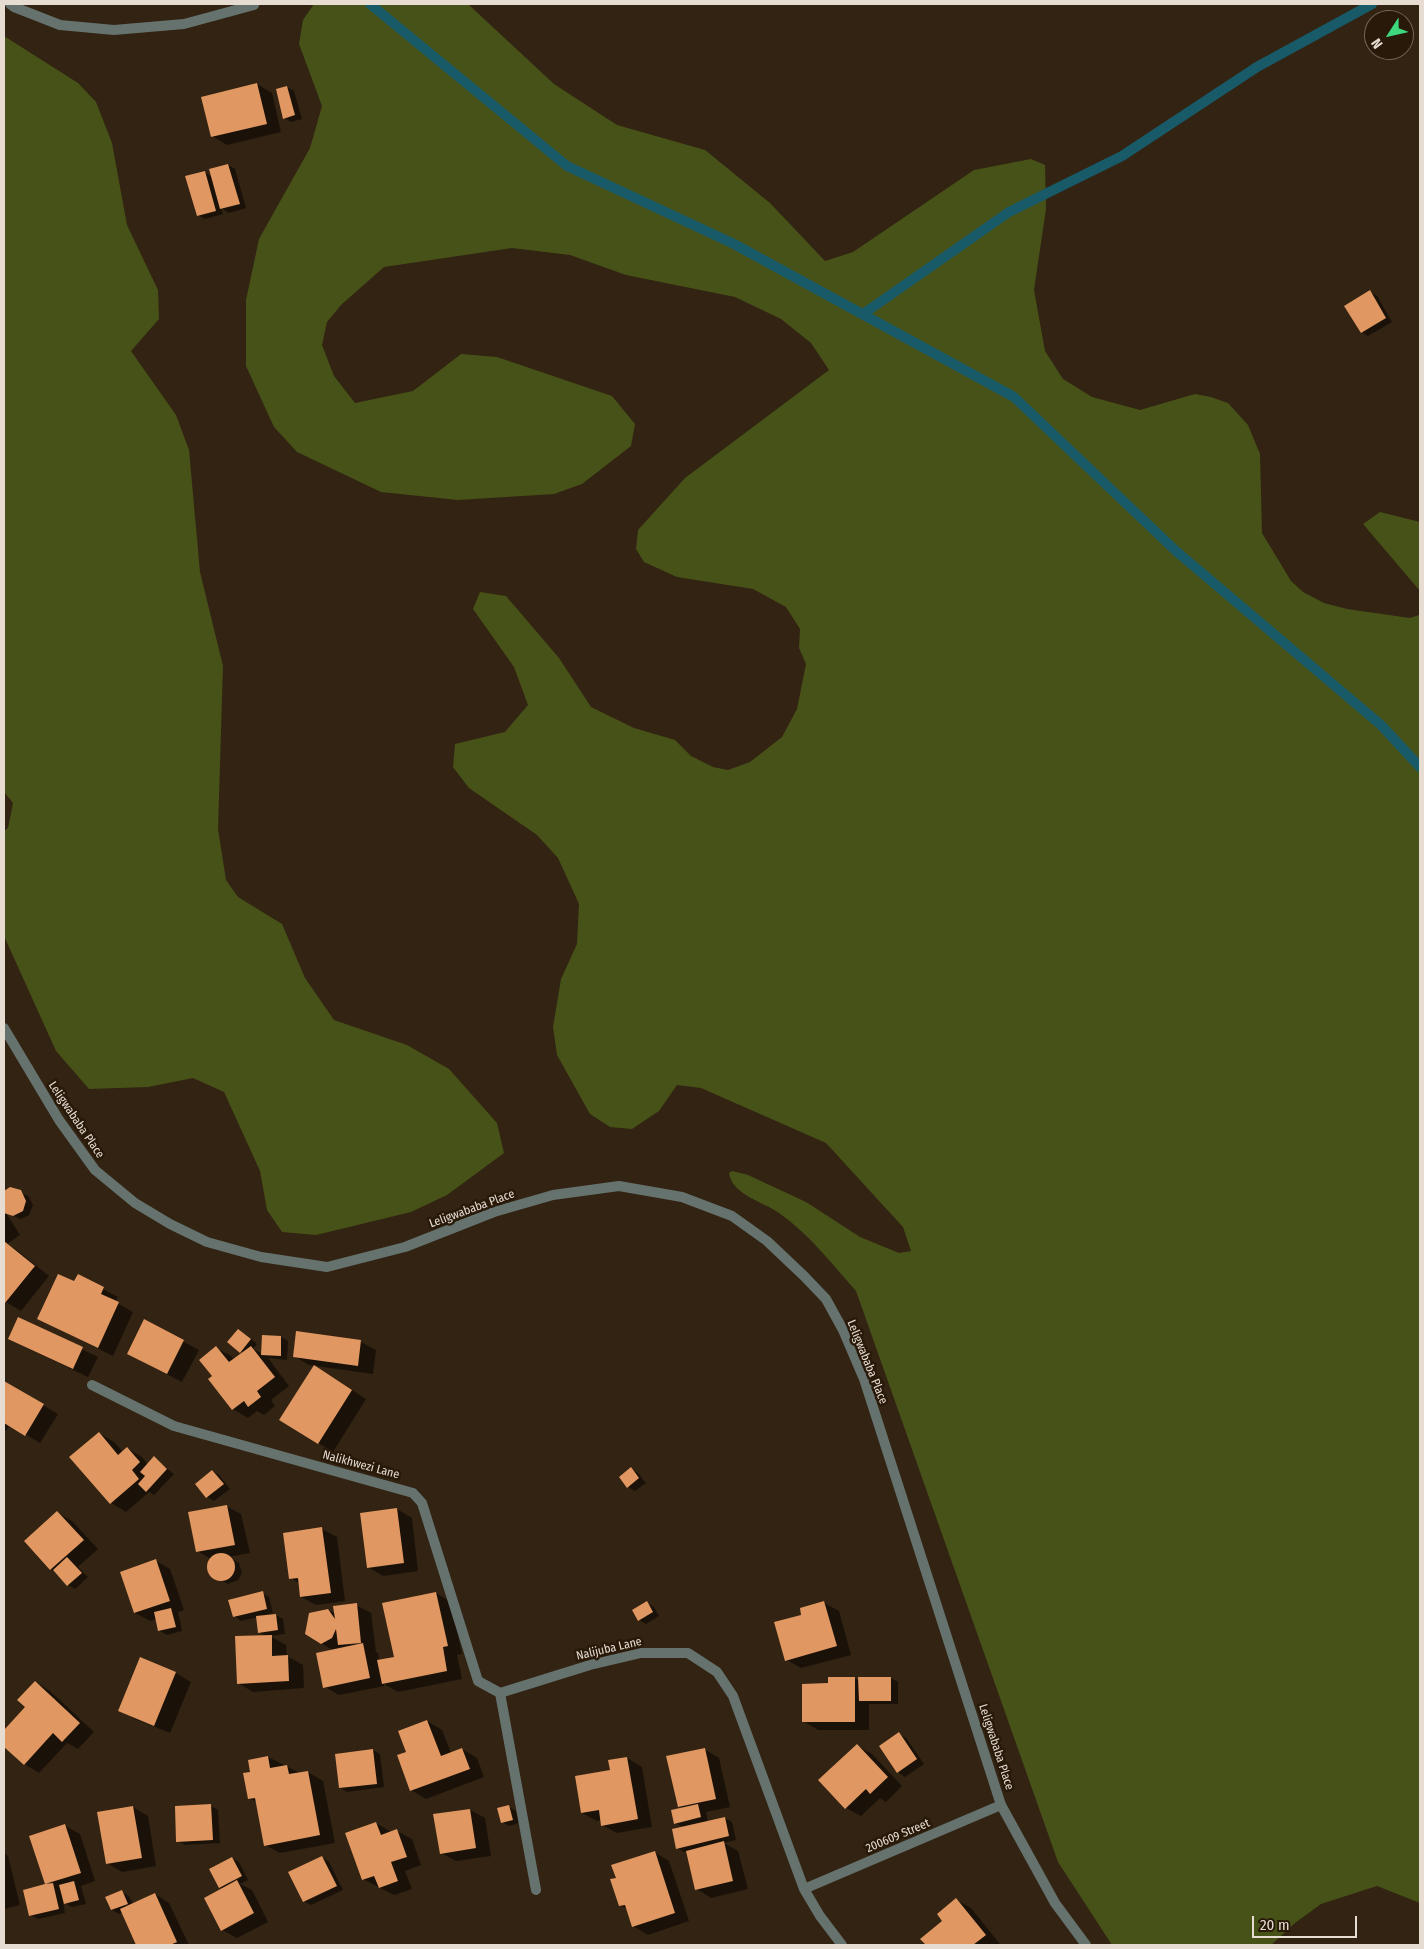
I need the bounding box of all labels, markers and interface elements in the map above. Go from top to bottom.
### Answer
north arrow [1364,10,1414,60]
text: N [1368,35,1386,52]
street label: Leligwababa Place [45,1079,107,1161]
street label: Leligwababa Place [427,1187,517,1231]
street label: Leligwababa Place [844,1318,890,1406]
street label: Nalikhwezi Lane [321,1448,401,1482]
street label: Nalijuba Lane [575,1634,643,1664]
street label: Leligwababa Place [975,1702,1017,1792]
street label: 200609 Street [864,1816,932,1856]
scale bar [1254,1906,1359,1938]
text: 20 m [1260,1916,1290,1934]

